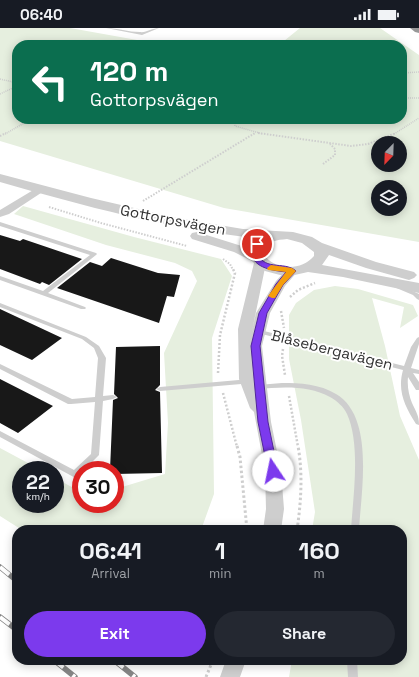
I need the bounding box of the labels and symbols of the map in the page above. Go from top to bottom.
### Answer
north arrow [371,136,407,172]
street label: Gottorpsvägen [119,200,227,239]
pin [240,227,274,261]
street label: Blåsebergavägen [269,325,395,374]
position arrow [252,450,294,492]
speed limit sign: 30 [72,461,124,513]

